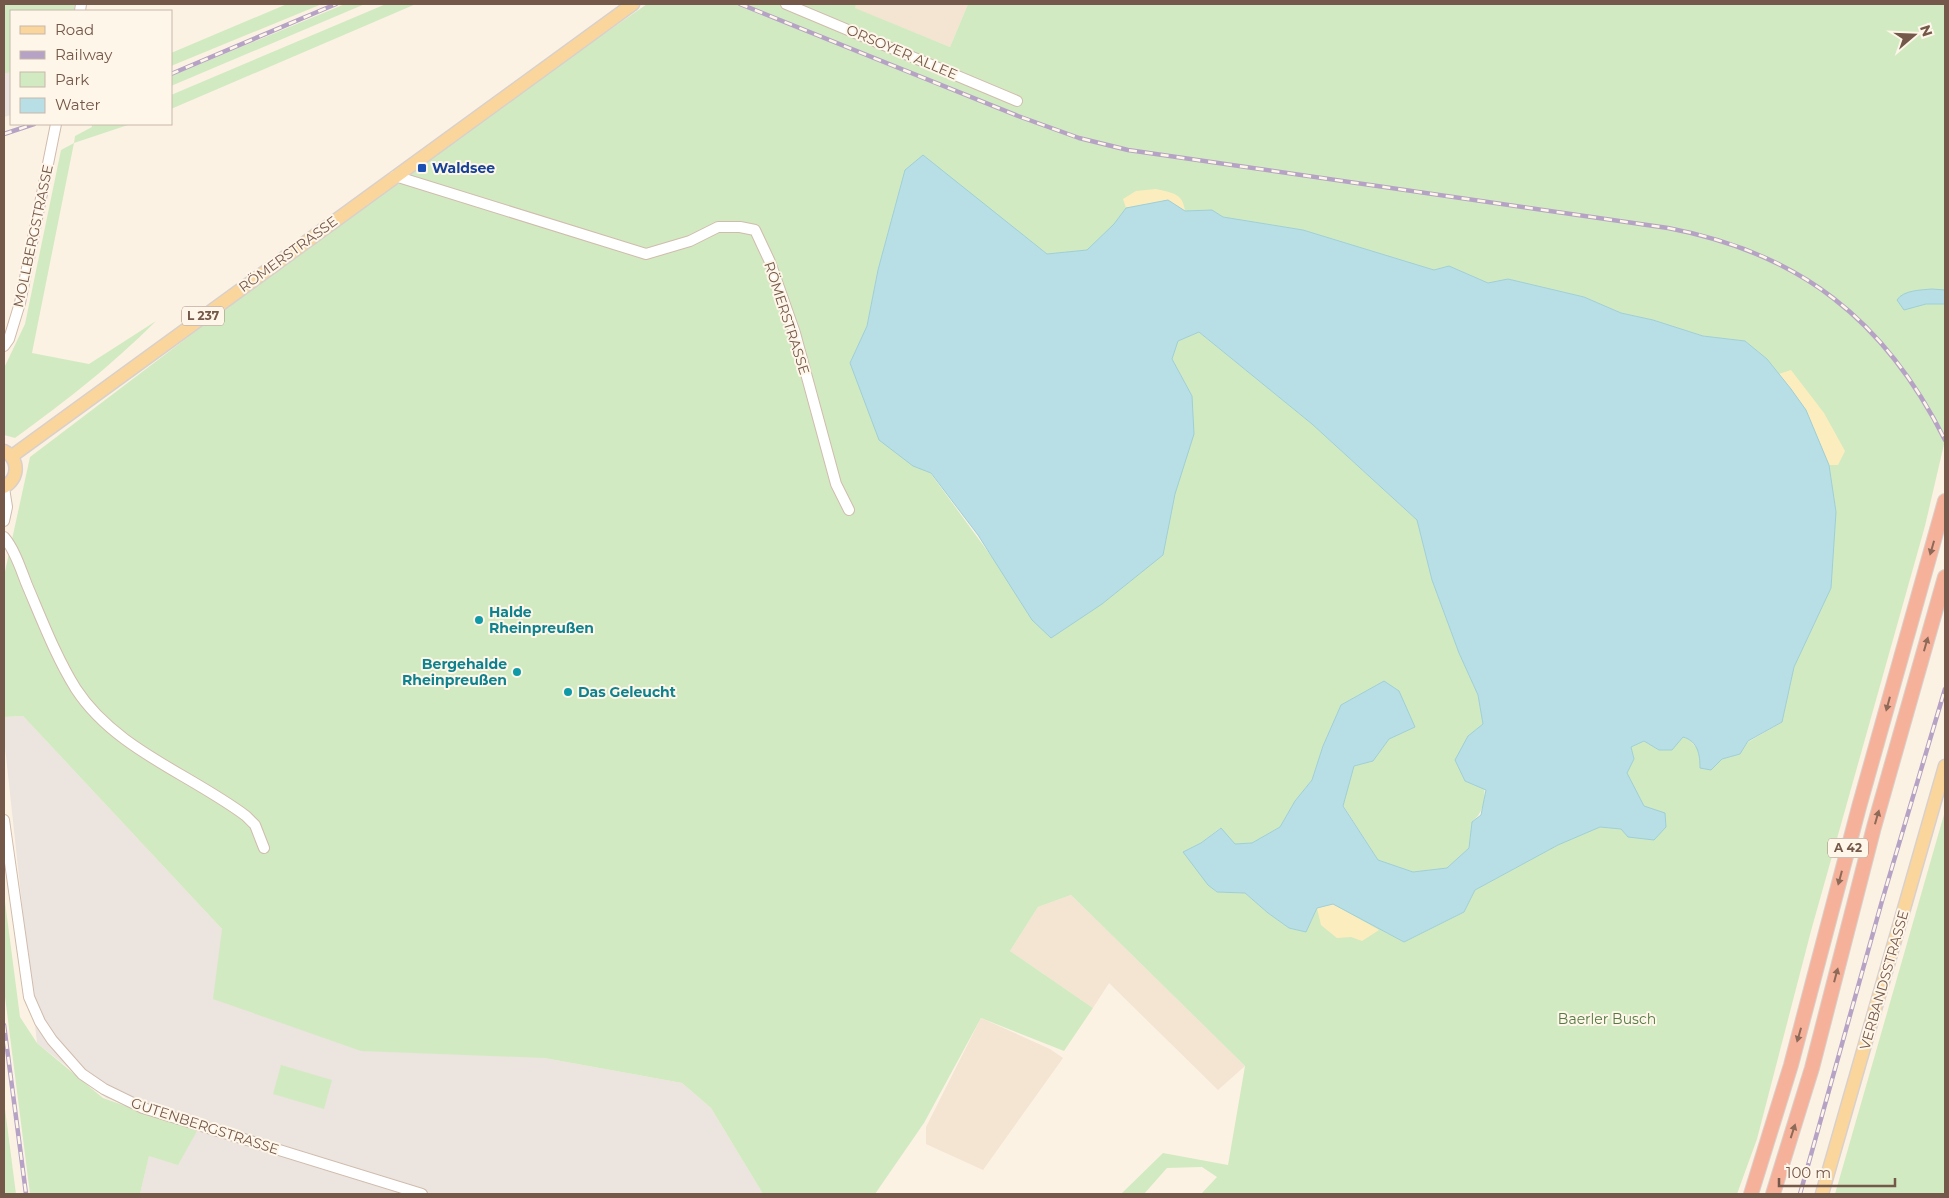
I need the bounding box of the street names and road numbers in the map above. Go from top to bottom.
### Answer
street label: ORSOYER ALLEE [844,20,960,84]
street label: MOLLBERGSTRASSE [9,163,57,309]
street label: RÖMERSTRASSE [235,212,341,296]
street label: RÖMERSTRASSE [760,259,814,377]
road number: L 237 [182,306,224,326]
road number: A 42 [1828,838,1868,858]
street label: VERBANDSSTRASSE [1855,908,1913,1052]
street label: GUTENBERGSTRASSE [129,1094,281,1158]

